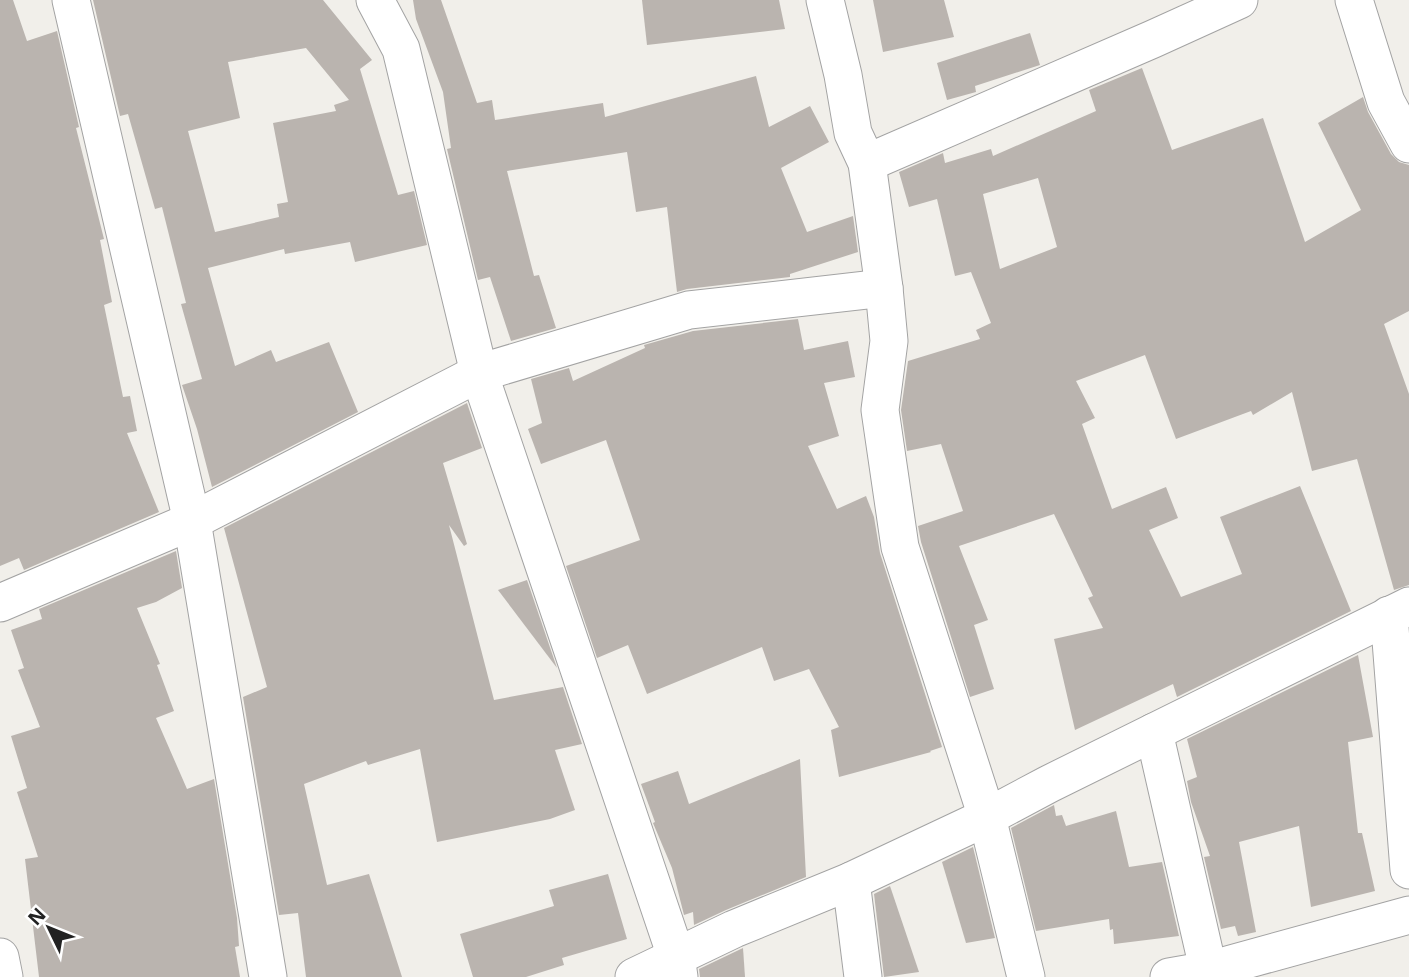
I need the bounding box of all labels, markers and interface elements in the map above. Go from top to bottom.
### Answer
north arrow [14,893,84,963]
text: N [22,902,51,931]

